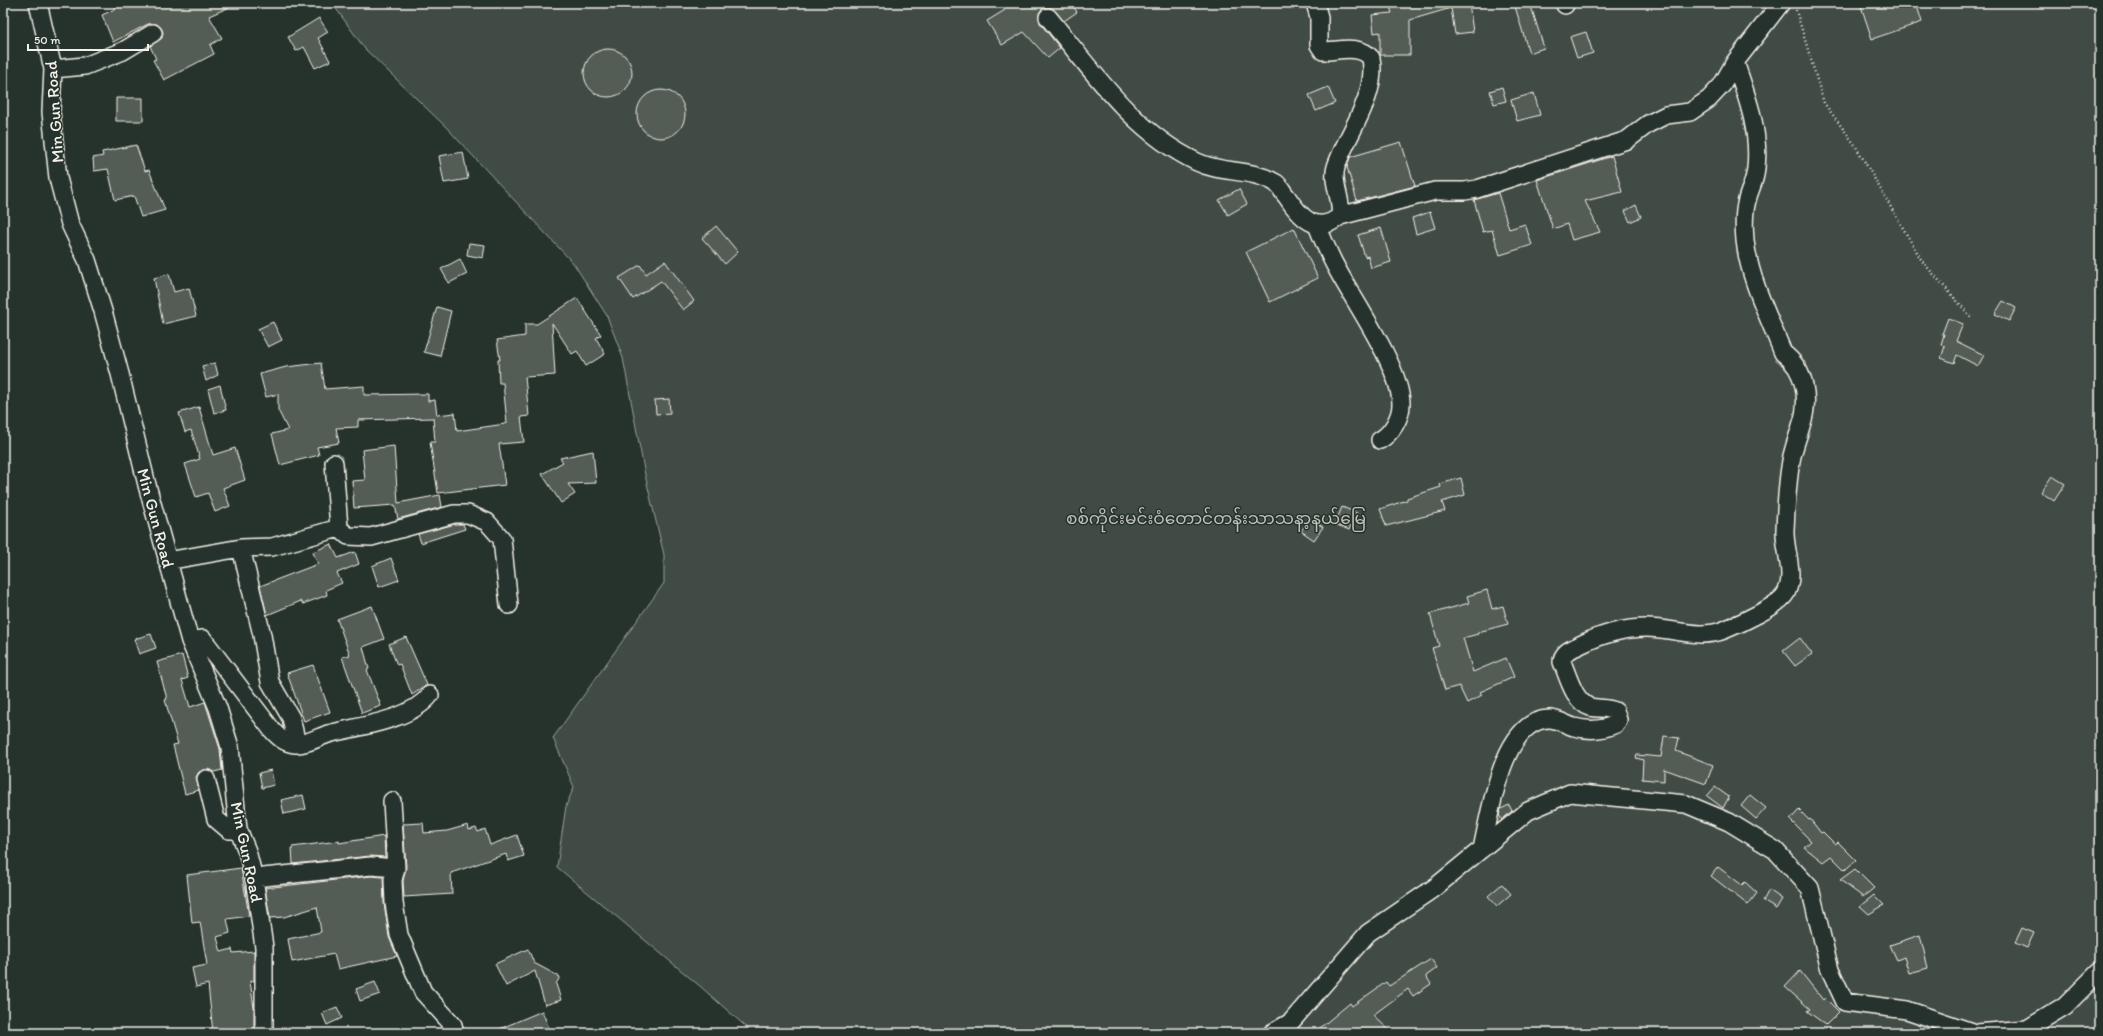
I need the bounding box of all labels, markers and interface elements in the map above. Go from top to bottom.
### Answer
scale bar [28,26,148,52]
text: 50 m [34,33,60,47]
street label: Min Gun Road [40,60,68,164]
street label: Min Gun Road [133,466,179,571]
park label: စစ်ကိုင်းမင်းဝံတောင်တန်းသာသနာ့နယ်မြေ [1066,507,1366,533]
street label: Min Gun Road [227,800,268,905]

